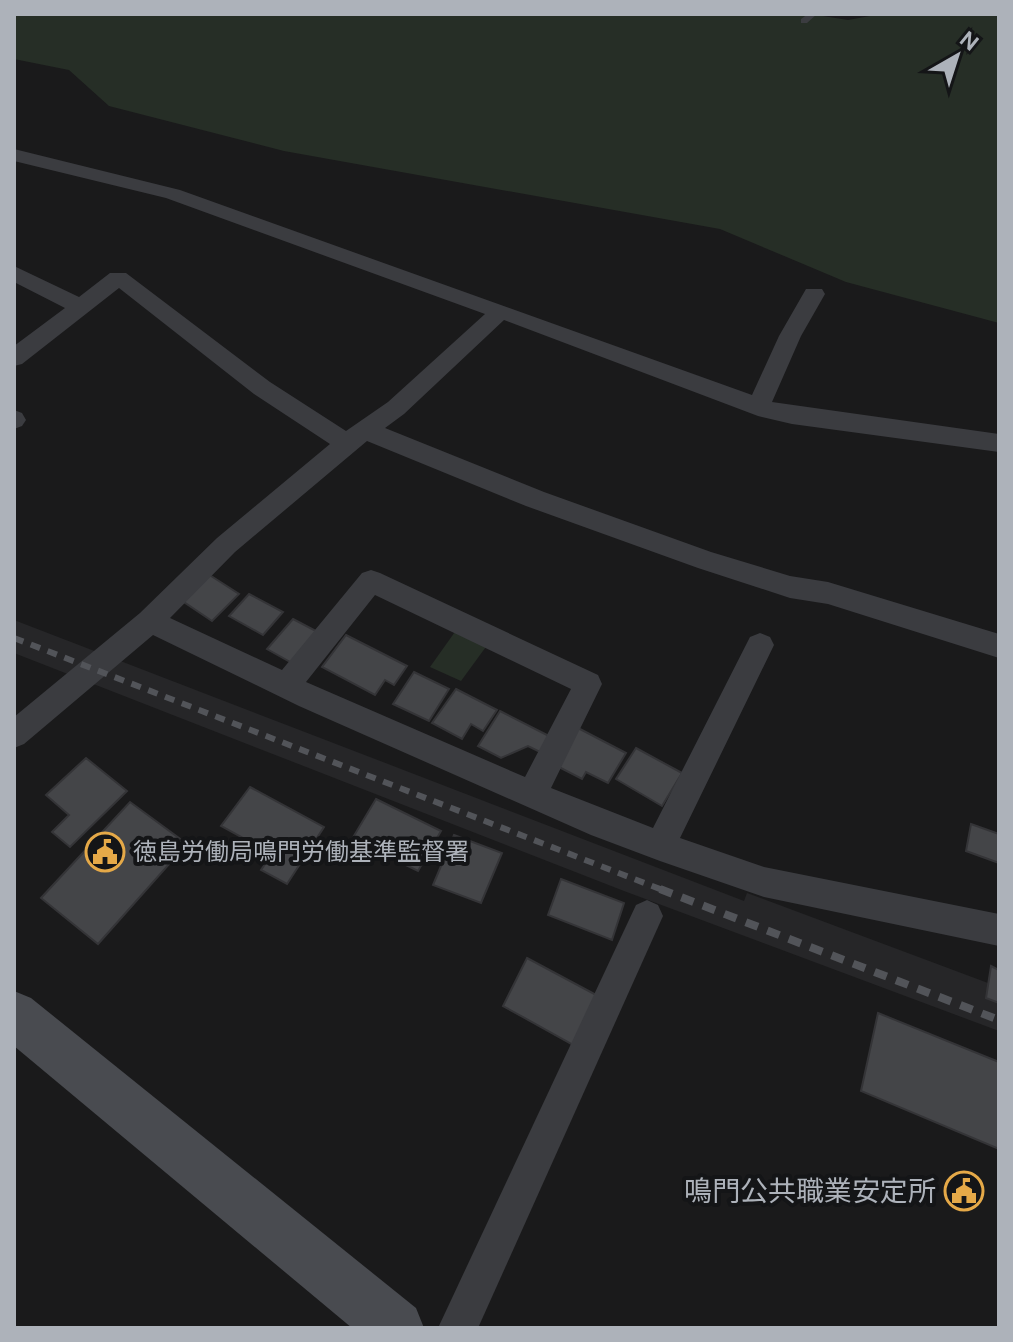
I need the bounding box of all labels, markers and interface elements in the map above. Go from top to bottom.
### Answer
north arrow [917,16,997,96]
text: N [954,25,985,57]
public building icon: 徳島労働局鳴門労働基準監督署 [84,831,126,873]
place label: 徳島労働局鳴門労働基準監督署 [133,836,469,867]
public building icon: 鳴門公共職業安定所 [943,1170,985,1212]
place label: 鳴門公共職業安定所 [684,1173,936,1210]

